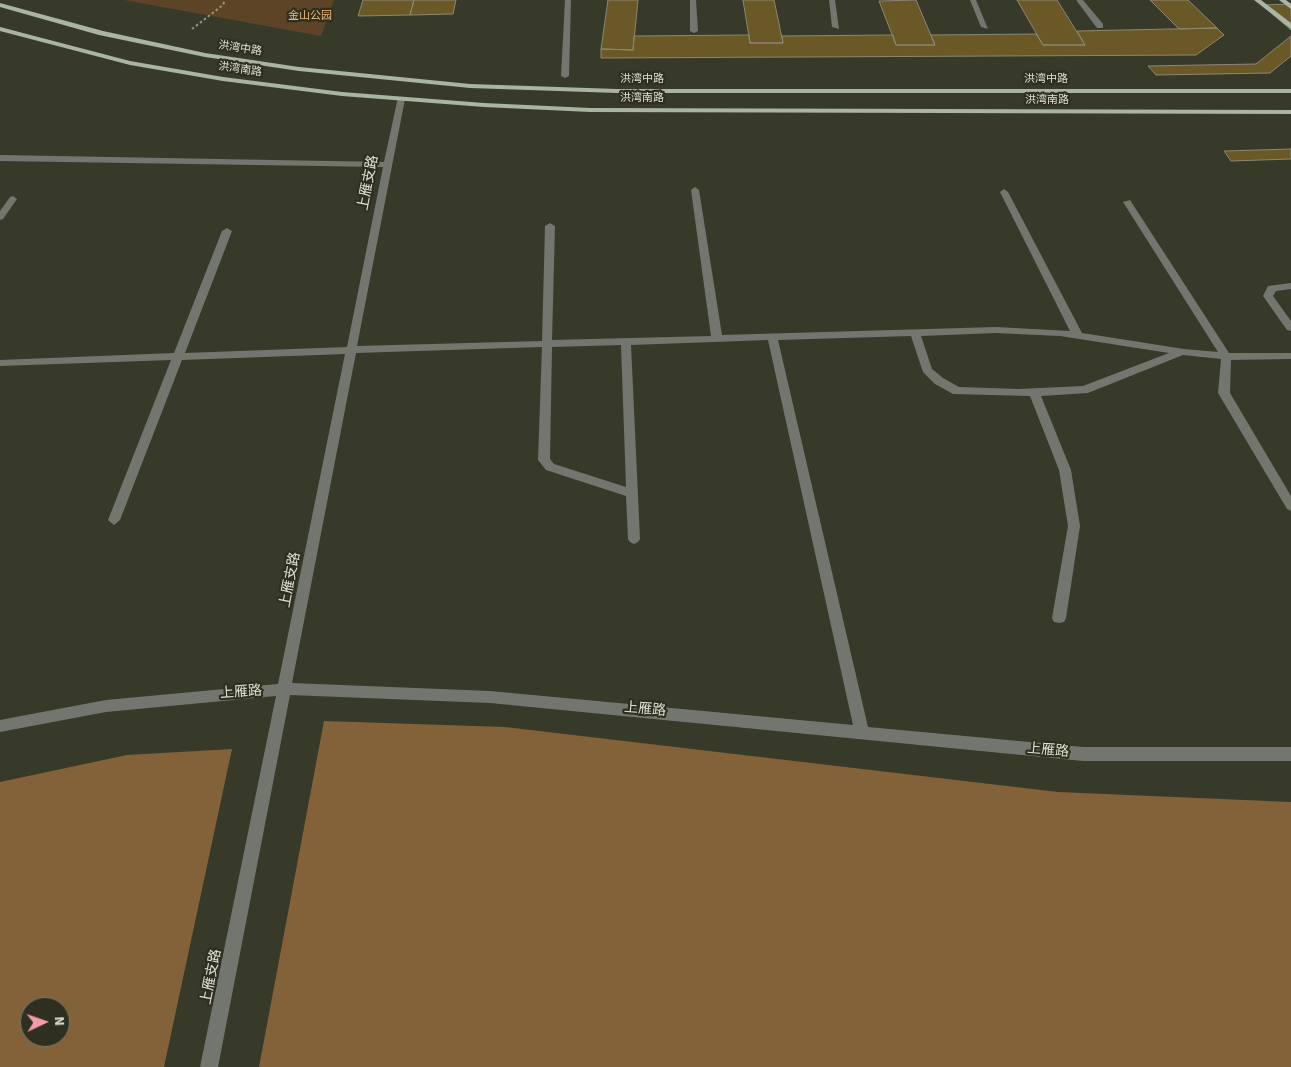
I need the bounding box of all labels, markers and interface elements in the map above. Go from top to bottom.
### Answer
park label: 金山公园 [288,10,332,24]
street label: 洪湾中路 [217,39,263,59]
street label: 洪湾南路 [217,60,263,80]
street label: 洪湾中路 [620,73,664,87]
street label: 洪湾中路 [1024,73,1068,87]
street label: 洪湾南路 [620,92,664,106]
street label: 洪湾南路 [1025,94,1069,108]
street label: 上雁支路 [355,154,383,212]
street label: 上雁支路 [277,551,305,609]
street label: 上雁路 [219,683,263,703]
street label: 上雁路 [623,700,667,720]
street label: 上雁路 [1026,741,1070,761]
street label: 上雁支路 [198,948,226,1006]
north arrow [20,997,70,1047]
text: N [49,1016,69,1026]

